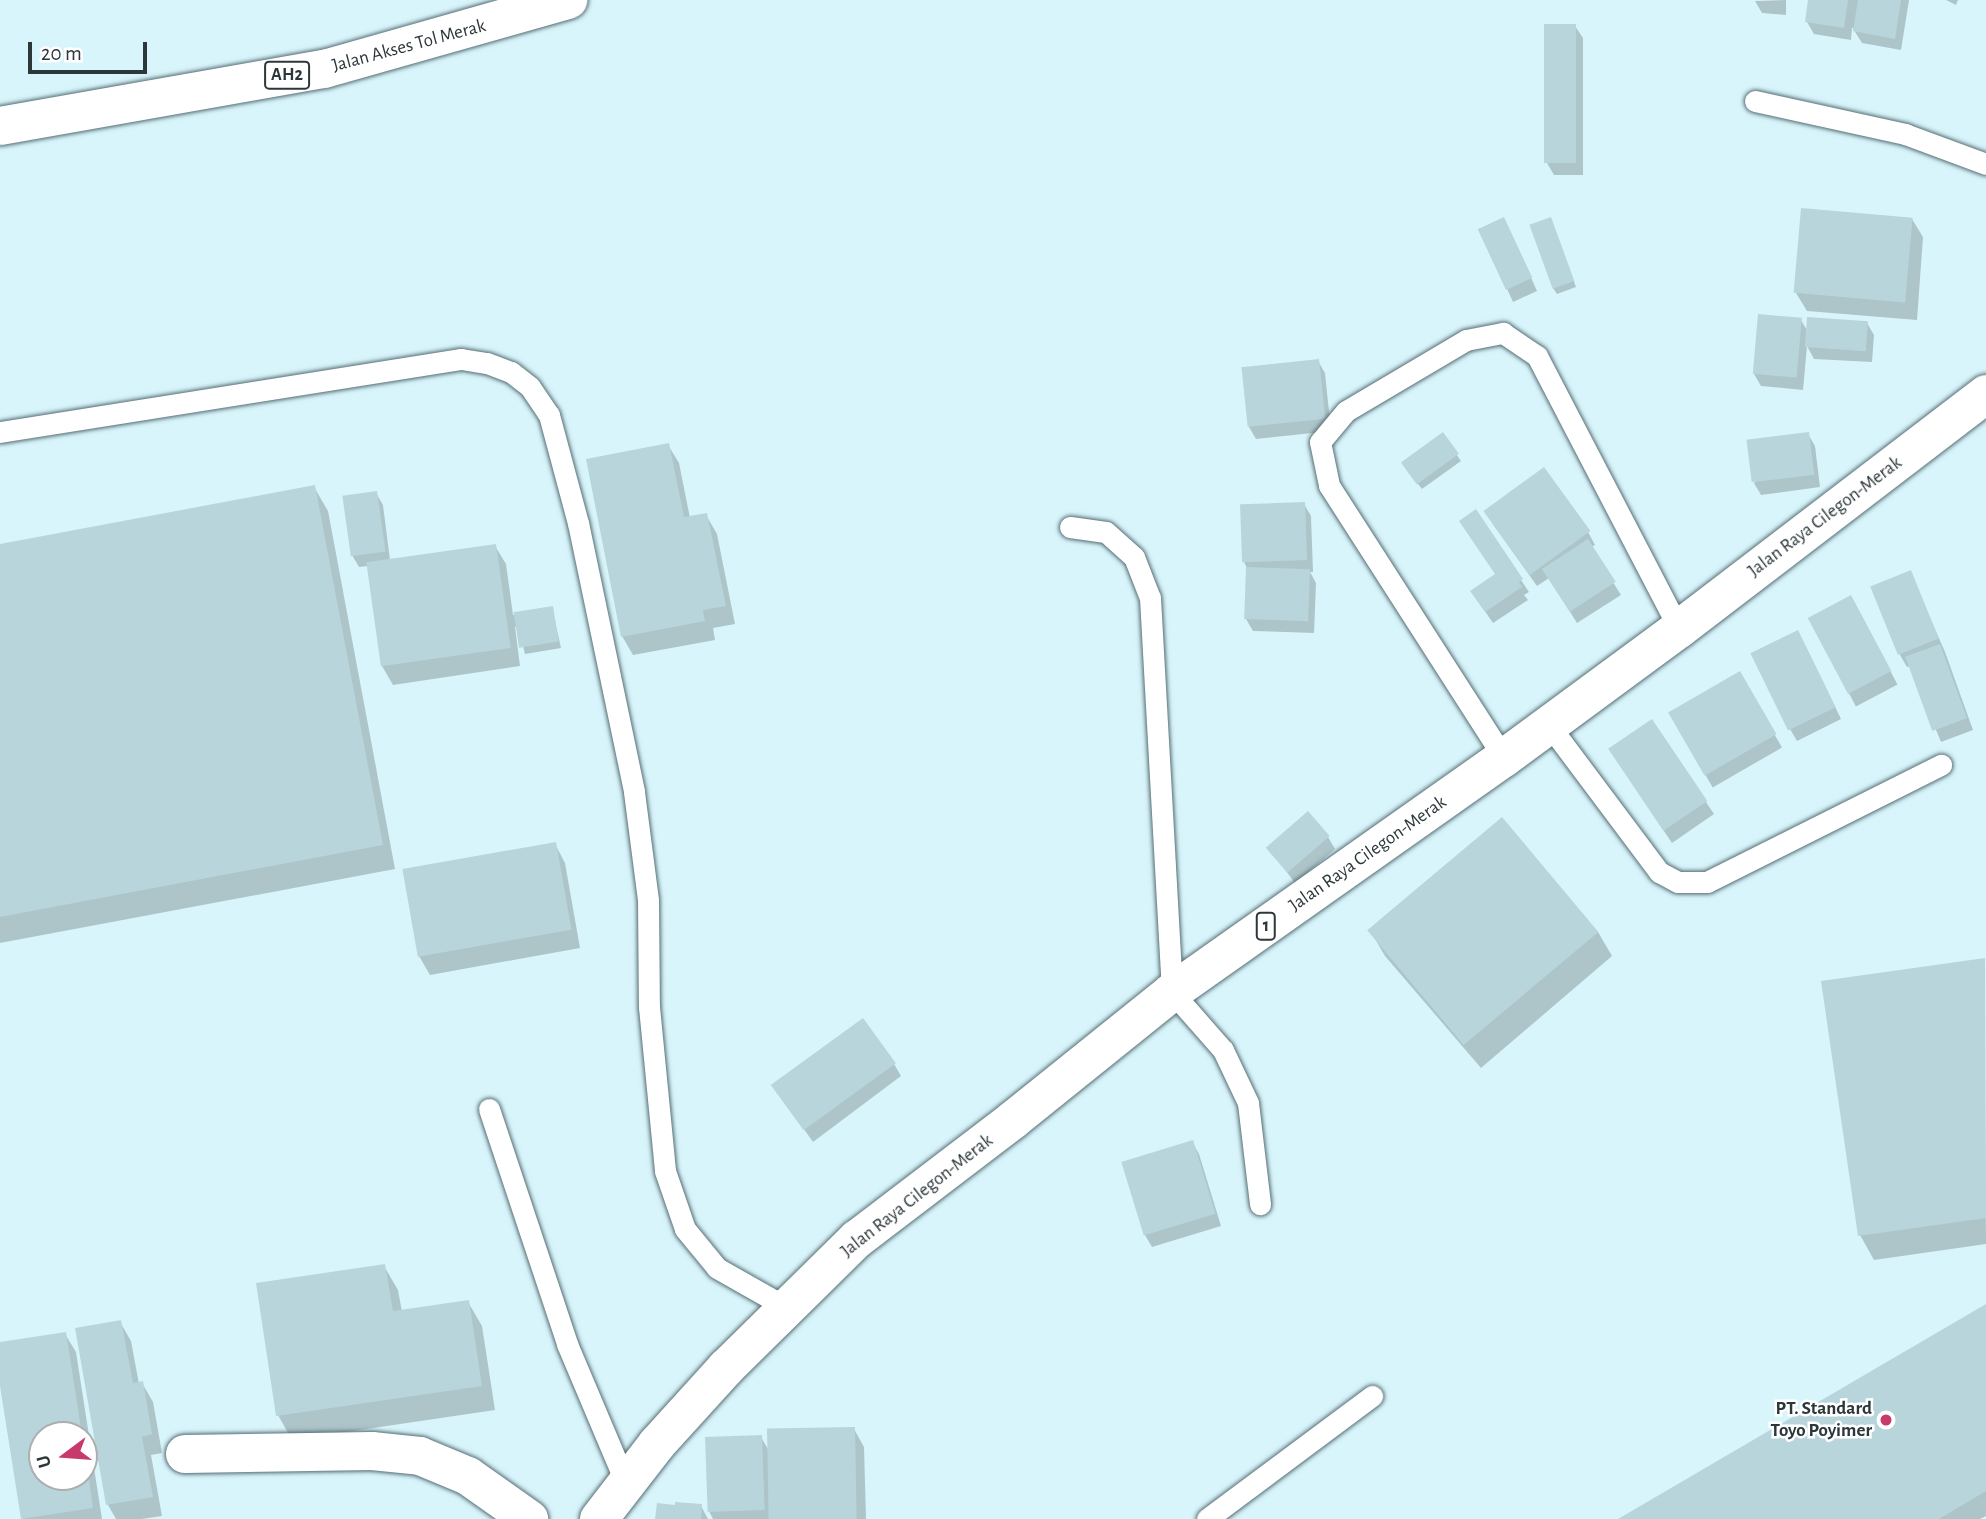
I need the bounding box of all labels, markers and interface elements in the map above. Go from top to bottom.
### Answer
street label: Jalan Akses Tol Merak [330,15,488,77]
scale bar [32,28,150,72]
text: 20 m [41,43,82,64]
road number: AH2 [262,60,312,90]
street label: Jalan Raya Cilegon-Merak [1744,452,1906,582]
street label: Jalan Raya Cilegon-Merak [1285,791,1451,917]
road number: 1 [1256,911,1276,940]
street label: Jalan Raya Cilegon-Merak [836,1129,998,1263]
place label: PT. Standard Toyo Poyimer [1771,1398,1872,1442]
marker: PT. Standard Toyo Poyimer [1878,1412,1894,1428]
north arrow [28,1421,98,1491]
text: U [33,1453,55,1470]

